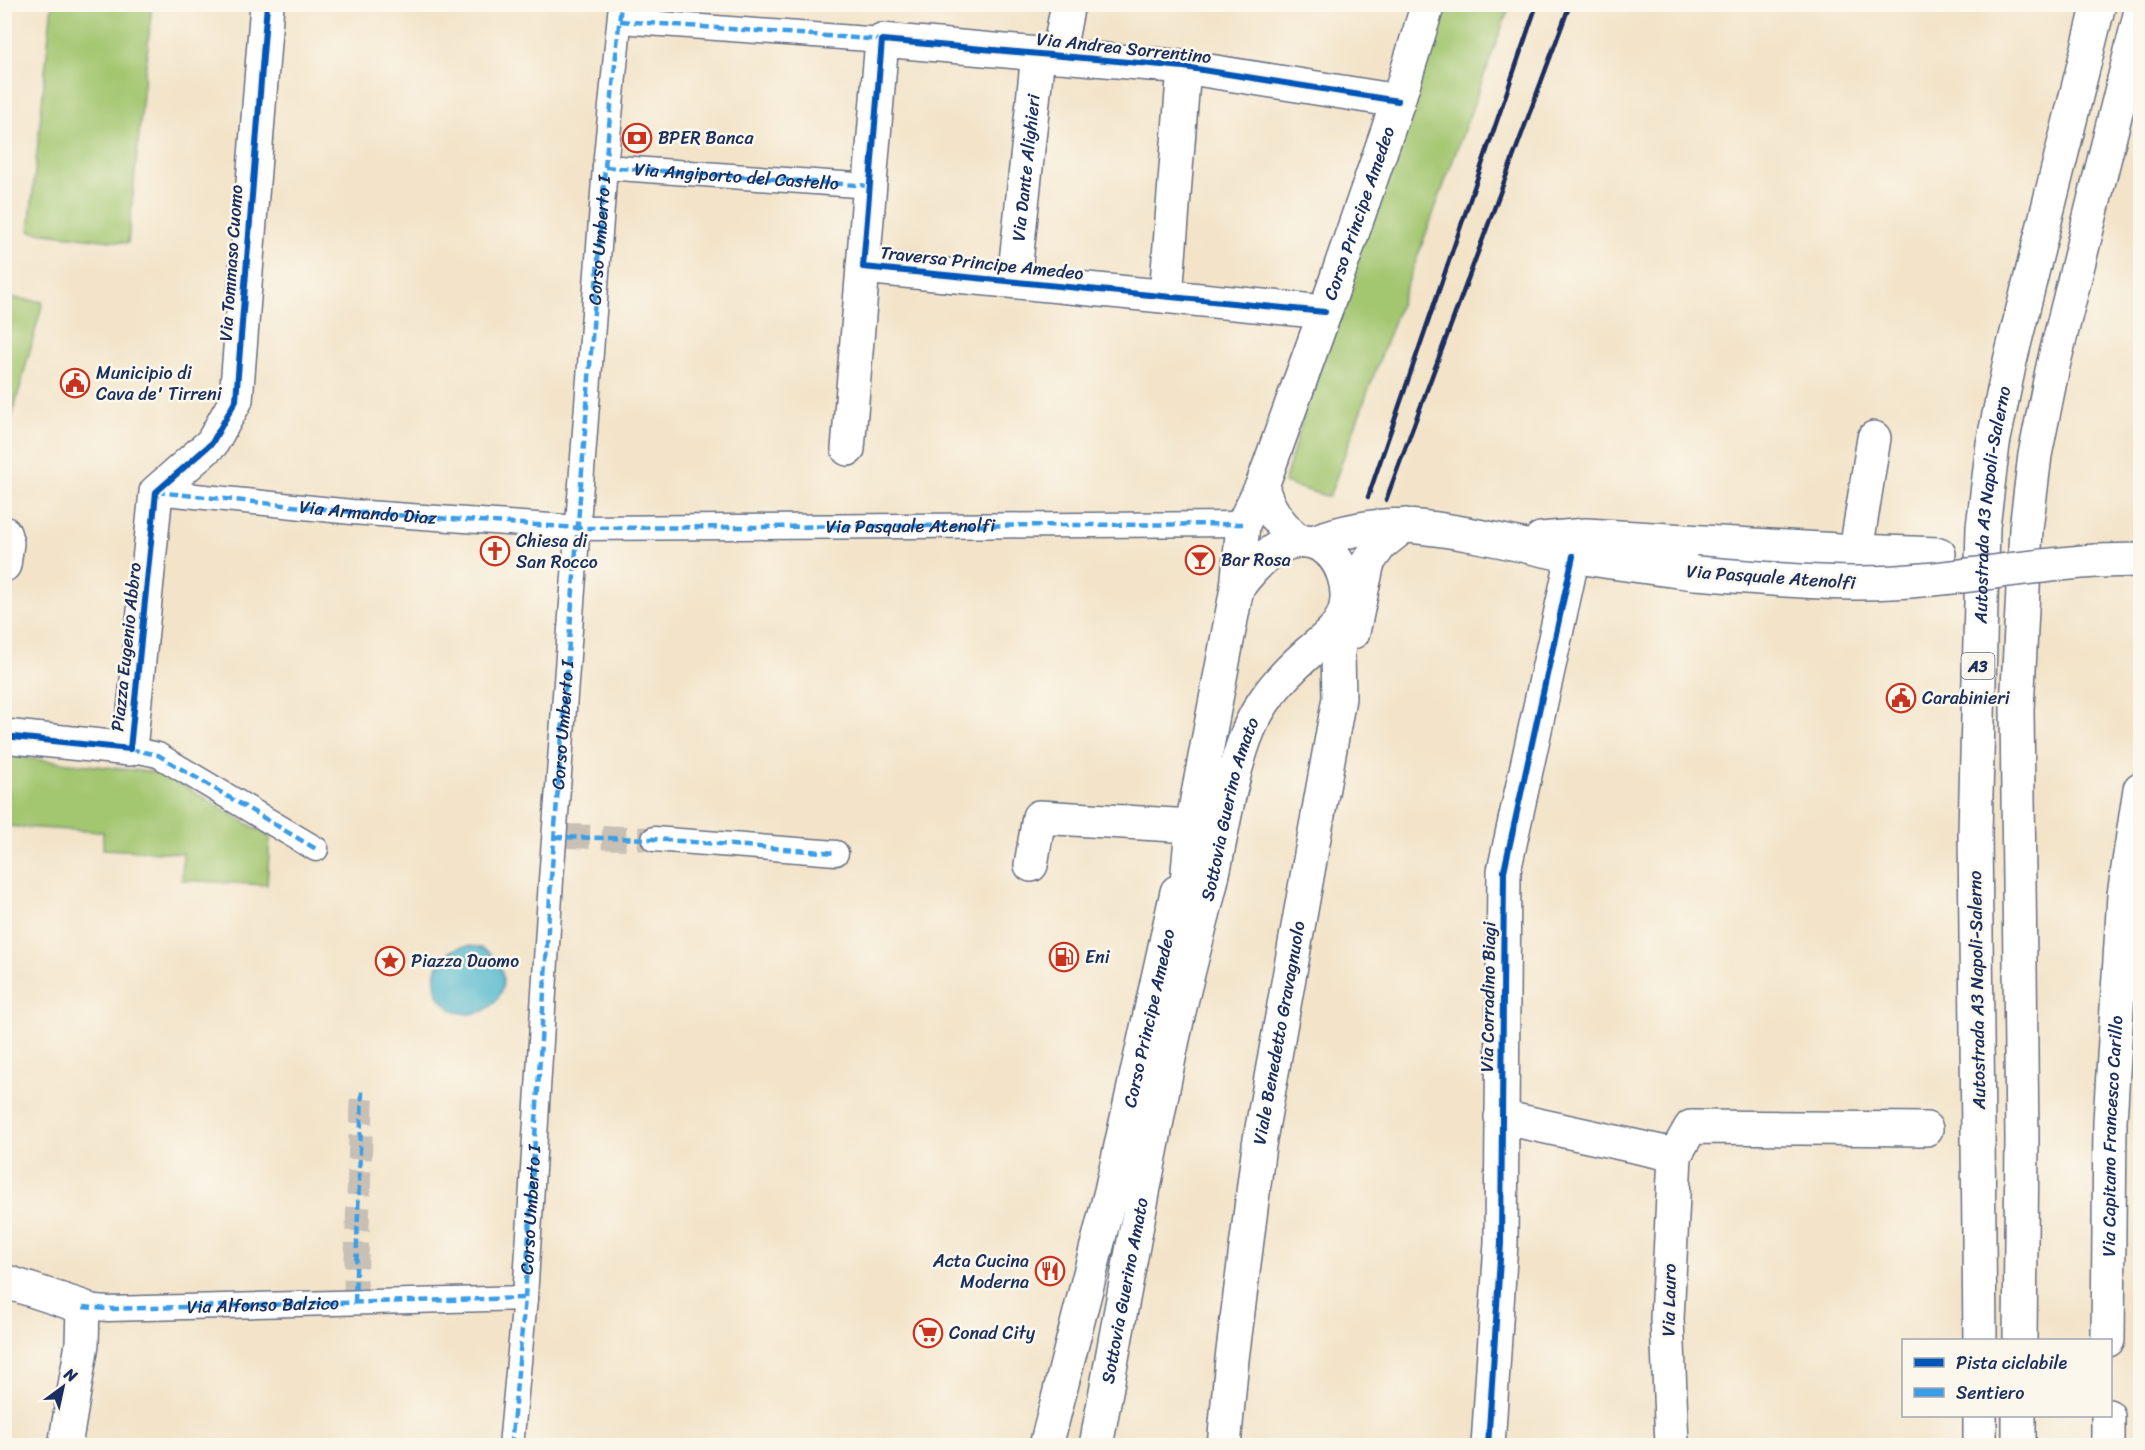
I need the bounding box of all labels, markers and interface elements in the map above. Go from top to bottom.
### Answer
street label: Via Andrea Sorrentino [1035,23,1213,73]
street label: Via Dante Alighieri [1002,91,1050,243]
bank icon: BPER Banca [621,122,653,154]
place label: BPER Banca [658,122,754,154]
street label: Corso Principe Amedeo [1314,122,1404,305]
street label: Via Angiporto del Castello [633,153,840,200]
street label: Corso Umberto I [579,172,620,306]
street label: Via Tommaso Cuomo [210,184,252,342]
street label: Traversa Principe Amedeo [879,236,1085,290]
place label: Municipio di Cava de' Tirreni [96,357,223,410]
public building icon: Municipio di Cava de' Tirreni [59,367,91,399]
street label: Autostrada A3 Napoli-Salerno [1964,383,2020,625]
street label: Via Armando Diaz [298,491,438,534]
street label: Via Pasquale Atenolfi [826,509,996,543]
place label: Chiesa di San Rocco [516,525,598,578]
church icon: Chiesa di San Rocco [479,535,511,567]
bar icon: Bar Rosa [1184,544,1216,576]
place label: Bar Rosa [1221,544,1291,576]
street label: Via Pasquale Atenolfi [1685,555,1857,599]
street label: Piazza Eugenio Abbro [101,561,151,733]
road number: A3 [1962,653,1994,679]
street label: Corso Umberto I [542,657,584,791]
public building icon: Carabinieri [1885,682,1917,714]
place label: Carabinieri [1922,682,2011,714]
street label: Sottovia Guerino Amato [1191,711,1268,904]
street label: Autostrada A3 Napoli-Salerno [1959,870,1995,1111]
street label: Viale Benedetto Gravagnuolo [1243,918,1315,1147]
street label: Via Corradino Biagi [1471,920,1505,1073]
street label: Corso Principe Amedeo [1114,926,1184,1111]
fuel station icon: Eni [1048,941,1080,973]
place label: Eni [1085,941,1111,973]
place icon: Piazza Duomo [374,945,406,977]
place label: Piazza Duomo [411,945,519,977]
street label: Via Capitano Francesco Carillo [2093,1014,2133,1257]
street label: Corso Umberto I [510,1142,551,1276]
street label: Sottovia Guerino Amato [1092,1195,1158,1386]
place label: Acta Cucina Moderna [932,1245,1029,1298]
restaurant icon: Acta Cucina Moderna [1034,1255,1066,1287]
street label: Via Lauro [1652,1263,1686,1337]
street label: Via Alfonso Balzico [186,1287,339,1323]
supermarket icon: Conad City [912,1317,944,1349]
place label: Conad City [949,1317,1036,1349]
legend [1902,1339,2112,1417]
text: Pista ciclabile [1956,1347,2068,1379]
north arrow [33,1357,93,1417]
text: N [58,1359,84,1391]
text: Sentiero [1956,1377,2024,1409]

